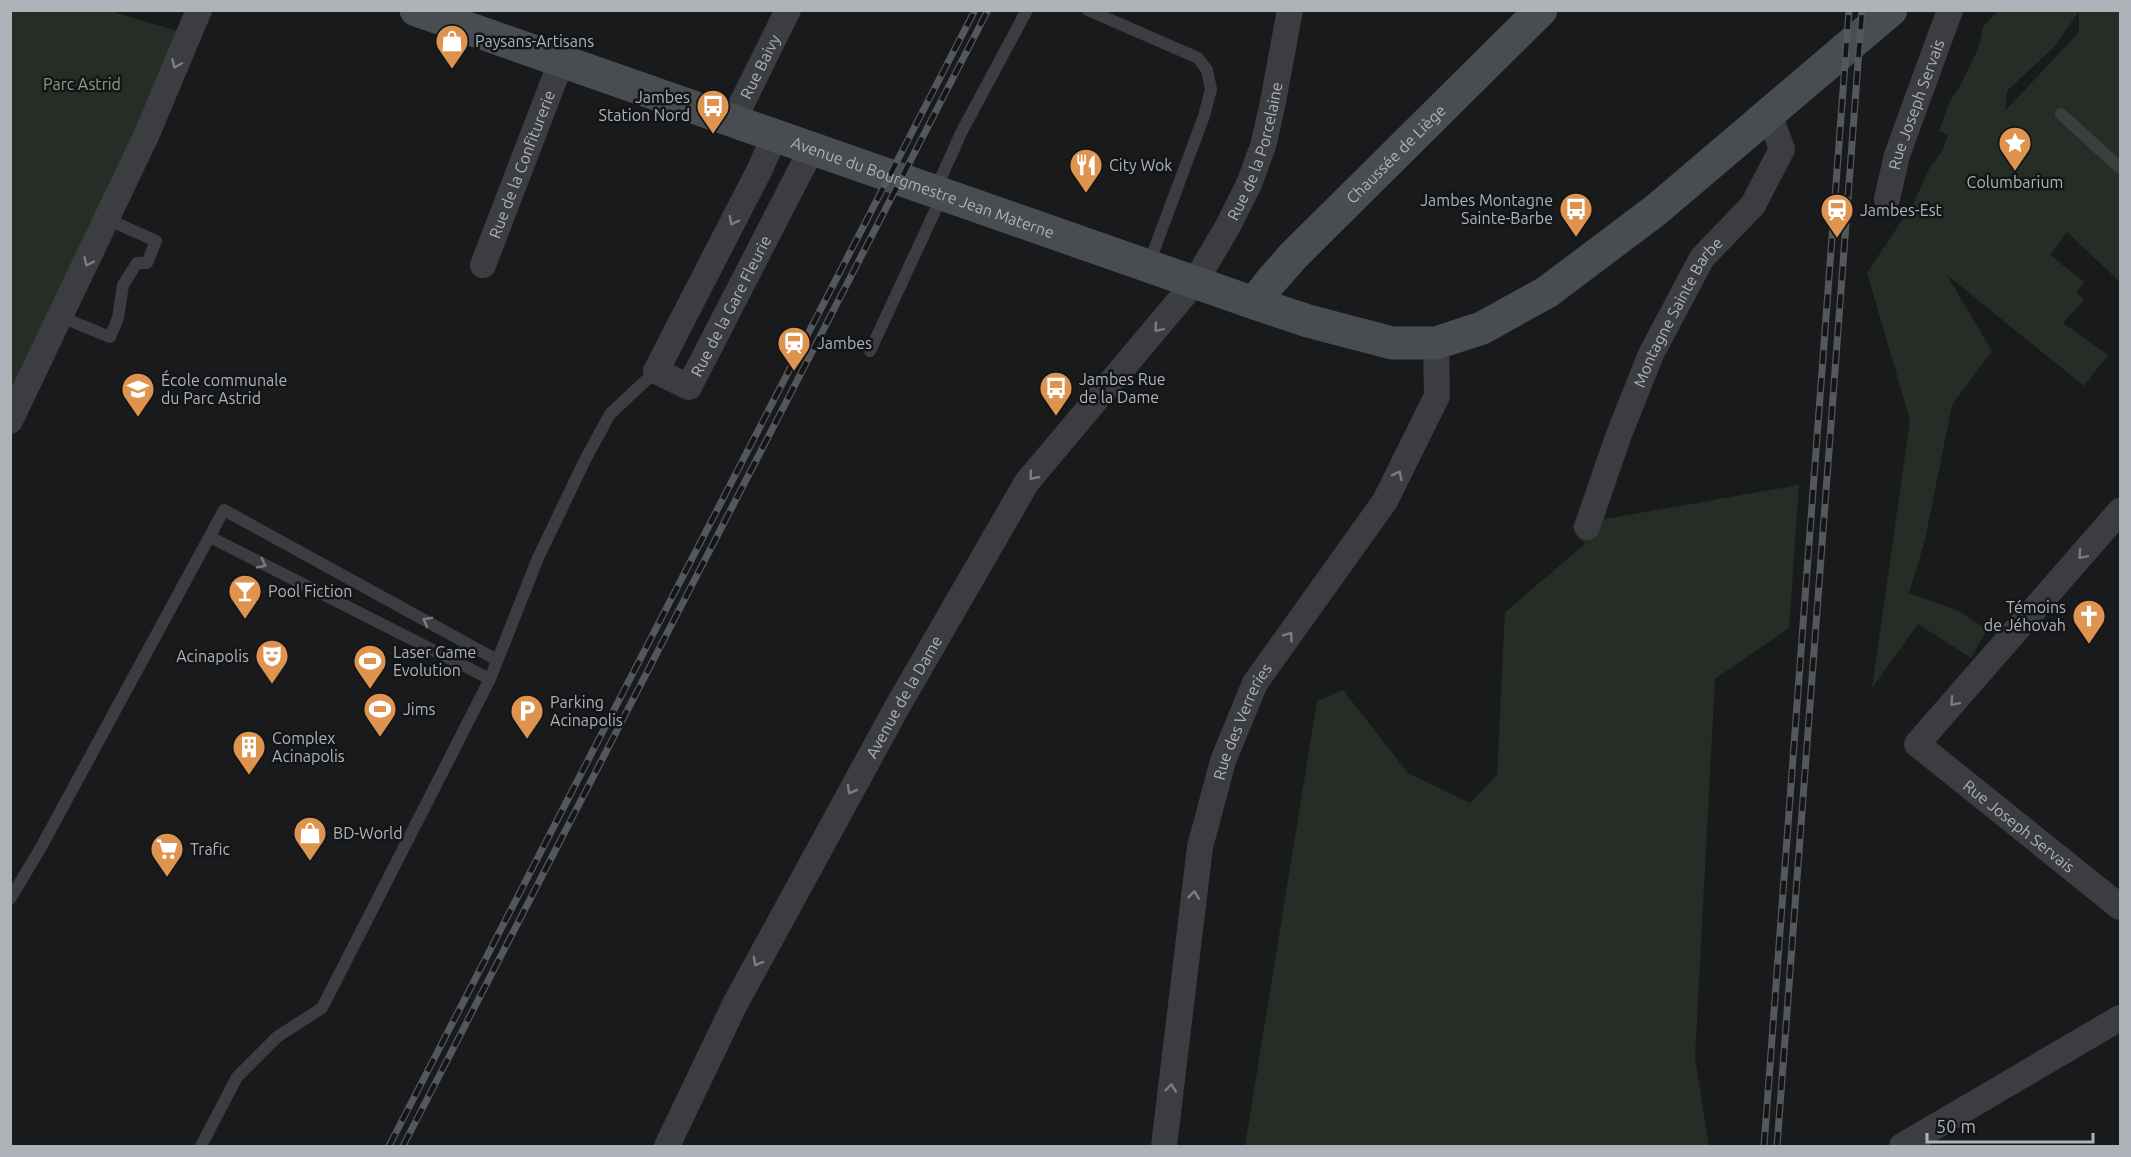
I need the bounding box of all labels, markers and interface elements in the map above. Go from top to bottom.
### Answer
shop icon: Paysans-Artisans [434,23,470,70]
street label: Rue Baivy [736,31,784,102]
place label: Paysans-Artisans [475,32,594,50]
street label: Rue Joseph Servais [1885,37,1948,171]
one-way arrow [171,58,183,69]
park label: Parc Astrid [43,75,121,93]
street label: Rue de la Porcelaine [1223,81,1285,223]
street label: Rue de la Confiturerie [485,88,558,241]
place label: Jambes Station Nord [599,88,690,124]
bus stop icon: Jambes Station Nord [695,88,731,135]
street label: Chaussée de Liège [1343,101,1449,207]
place icon: Columbarium [1997,125,2033,172]
street label: Avenue du Bourgmestre Jean Materne [789,133,1057,241]
restaurant icon: City Wok [1068,147,1104,194]
place label: City Wok [1109,156,1172,174]
place label: Columbarium [1967,173,2063,191]
place label: Jambes Montagne Sainte-Barbe [1420,191,1553,227]
bus stop icon: Jambes Montagne Sainte-Barbe [1558,191,1594,238]
station icon: Jambes-Est [1819,192,1855,239]
place label: Jambes-Est [1860,201,1943,219]
one-way arrow [729,215,740,226]
street label: Rue de la Gare Fleurie [687,232,775,380]
street label: Montagne Sainte Barbe [1630,234,1726,390]
one-way arrow [83,255,95,266]
one-way arrow [1155,321,1166,332]
station icon: Jambes [776,325,812,372]
place label: Jambes [817,334,872,352]
place label: École communale du Parc Astrid [161,369,287,407]
bus stop icon: Jambes Rue de la Dame [1038,370,1074,417]
place label: Jambes Rue de la Dame [1079,370,1166,406]
school or university icon: École communale du Parc Astrid [120,371,156,418]
one-way arrow [1029,470,1040,481]
one-way arrow [1391,471,1403,482]
one-way arrow [2078,548,2089,559]
one-way arrow [256,557,267,568]
bar icon: Pool Fiction [227,573,263,620]
place label: Pool Fiction [268,582,352,600]
place label: Témoins de Jéhovah [1984,598,2066,634]
church icon: Témoins de Jéhovah [2071,598,2107,645]
one-way arrow [423,617,433,628]
street label: Avenue de la Dame [862,632,945,761]
one-way arrow [1282,632,1293,643]
theatre icon: Acinapolis [254,638,290,685]
sports icon: Laser Game Evolution [352,643,388,690]
place label: Laser Game Evolution [393,643,476,679]
place label: Acinapolis [176,647,249,665]
street label: Rue des Verreries [1209,660,1275,782]
sports icon: Jims [362,691,398,738]
parking icon: Parking Acinapolis [509,693,545,740]
place label: Parking Acinapolis [550,693,623,729]
one-way arrow [1950,695,1961,706]
place label: Jims [403,700,436,718]
building icon: Complex Acinapolis [231,729,267,776]
place label: Complex Acinapolis [272,729,345,765]
street label: Rue Joseph Servais [1960,776,2078,876]
one-way arrow [847,784,858,795]
shop icon: BD-World [292,815,328,862]
place label: BD-World [333,824,403,842]
supermarket icon: Trafic [149,831,185,878]
place label: Trafic [190,840,231,858]
one-way arrow [1187,890,1200,899]
one-way arrow [753,955,764,966]
one-way arrow [1164,1084,1177,1093]
scale bar [1927,1106,2094,1144]
text: 50 m [1936,1116,1976,1136]

